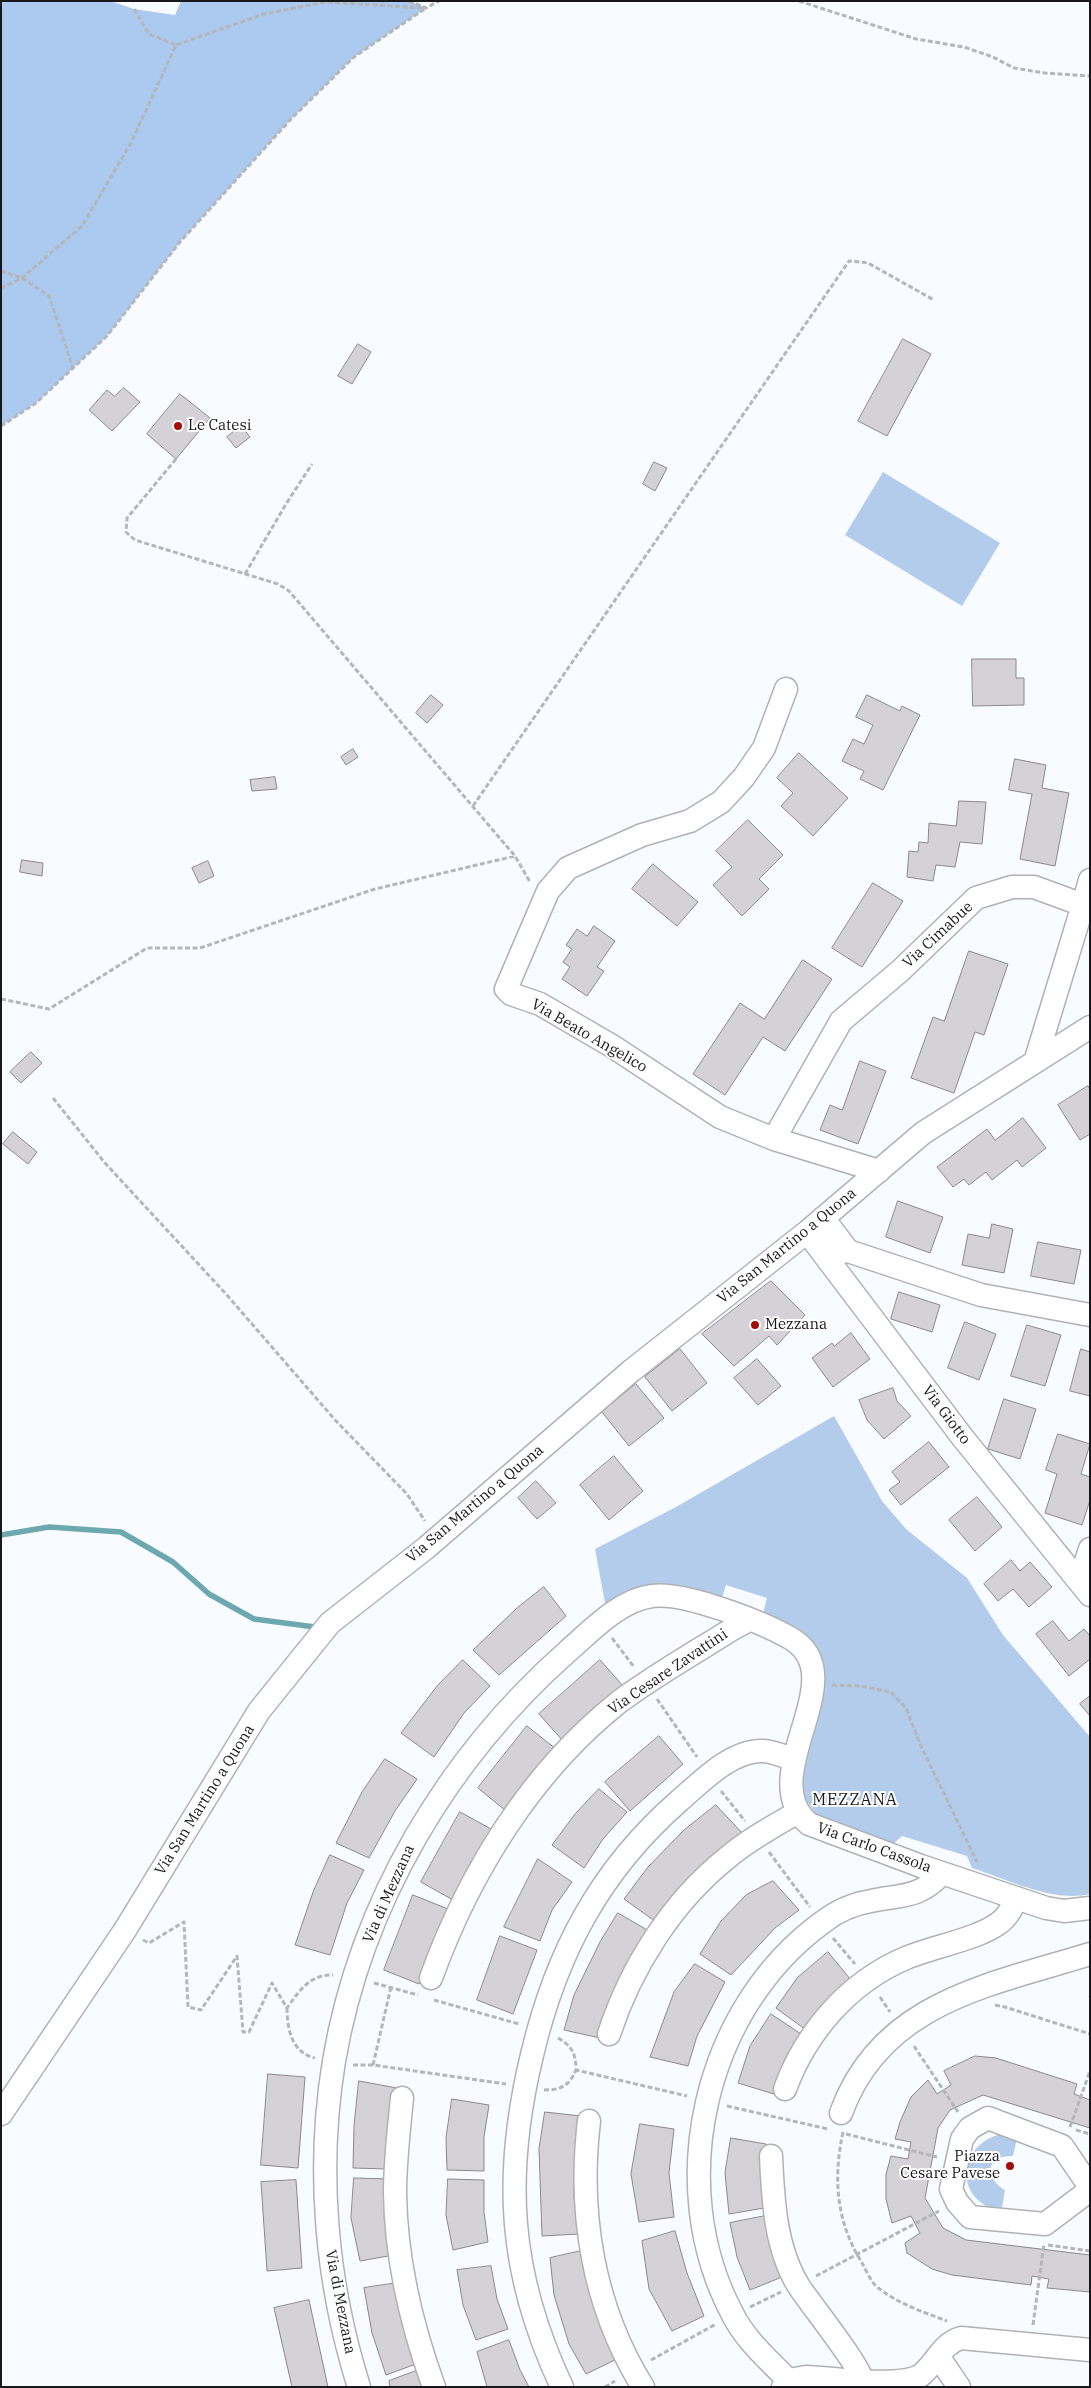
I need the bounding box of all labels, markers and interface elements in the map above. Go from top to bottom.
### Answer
place label: Le Catesi [188,417,251,435]
marker: Le Catesi [172,420,184,432]
street label: Via Cimabue [899,898,977,972]
street label: Via Beato Angelico [528,995,650,1077]
street label: Via San Martino a Quona [714,1184,860,1308]
place label: Mezzana [765,1316,827,1334]
marker: Mezzana [749,1319,761,1331]
street label: Via Giotto [918,1382,974,1448]
street label: Via San Martino a Quona [403,1441,547,1567]
street label: Via Cesare Zavattini [605,1625,731,1719]
street label: Via San Martino a Quona [151,1722,259,1878]
district label: MEZZANA [811,1790,899,1810]
street label: Via Carlo Cassola [814,1819,934,1877]
street label: Via di Mezzana [359,1842,419,1946]
place label: Piazza Cesare Pavese [900,2148,1000,2183]
marker: Piazza Cesare Pavese [1004,2160,1016,2172]
street label: Via di Mezzana [321,2248,359,2356]

